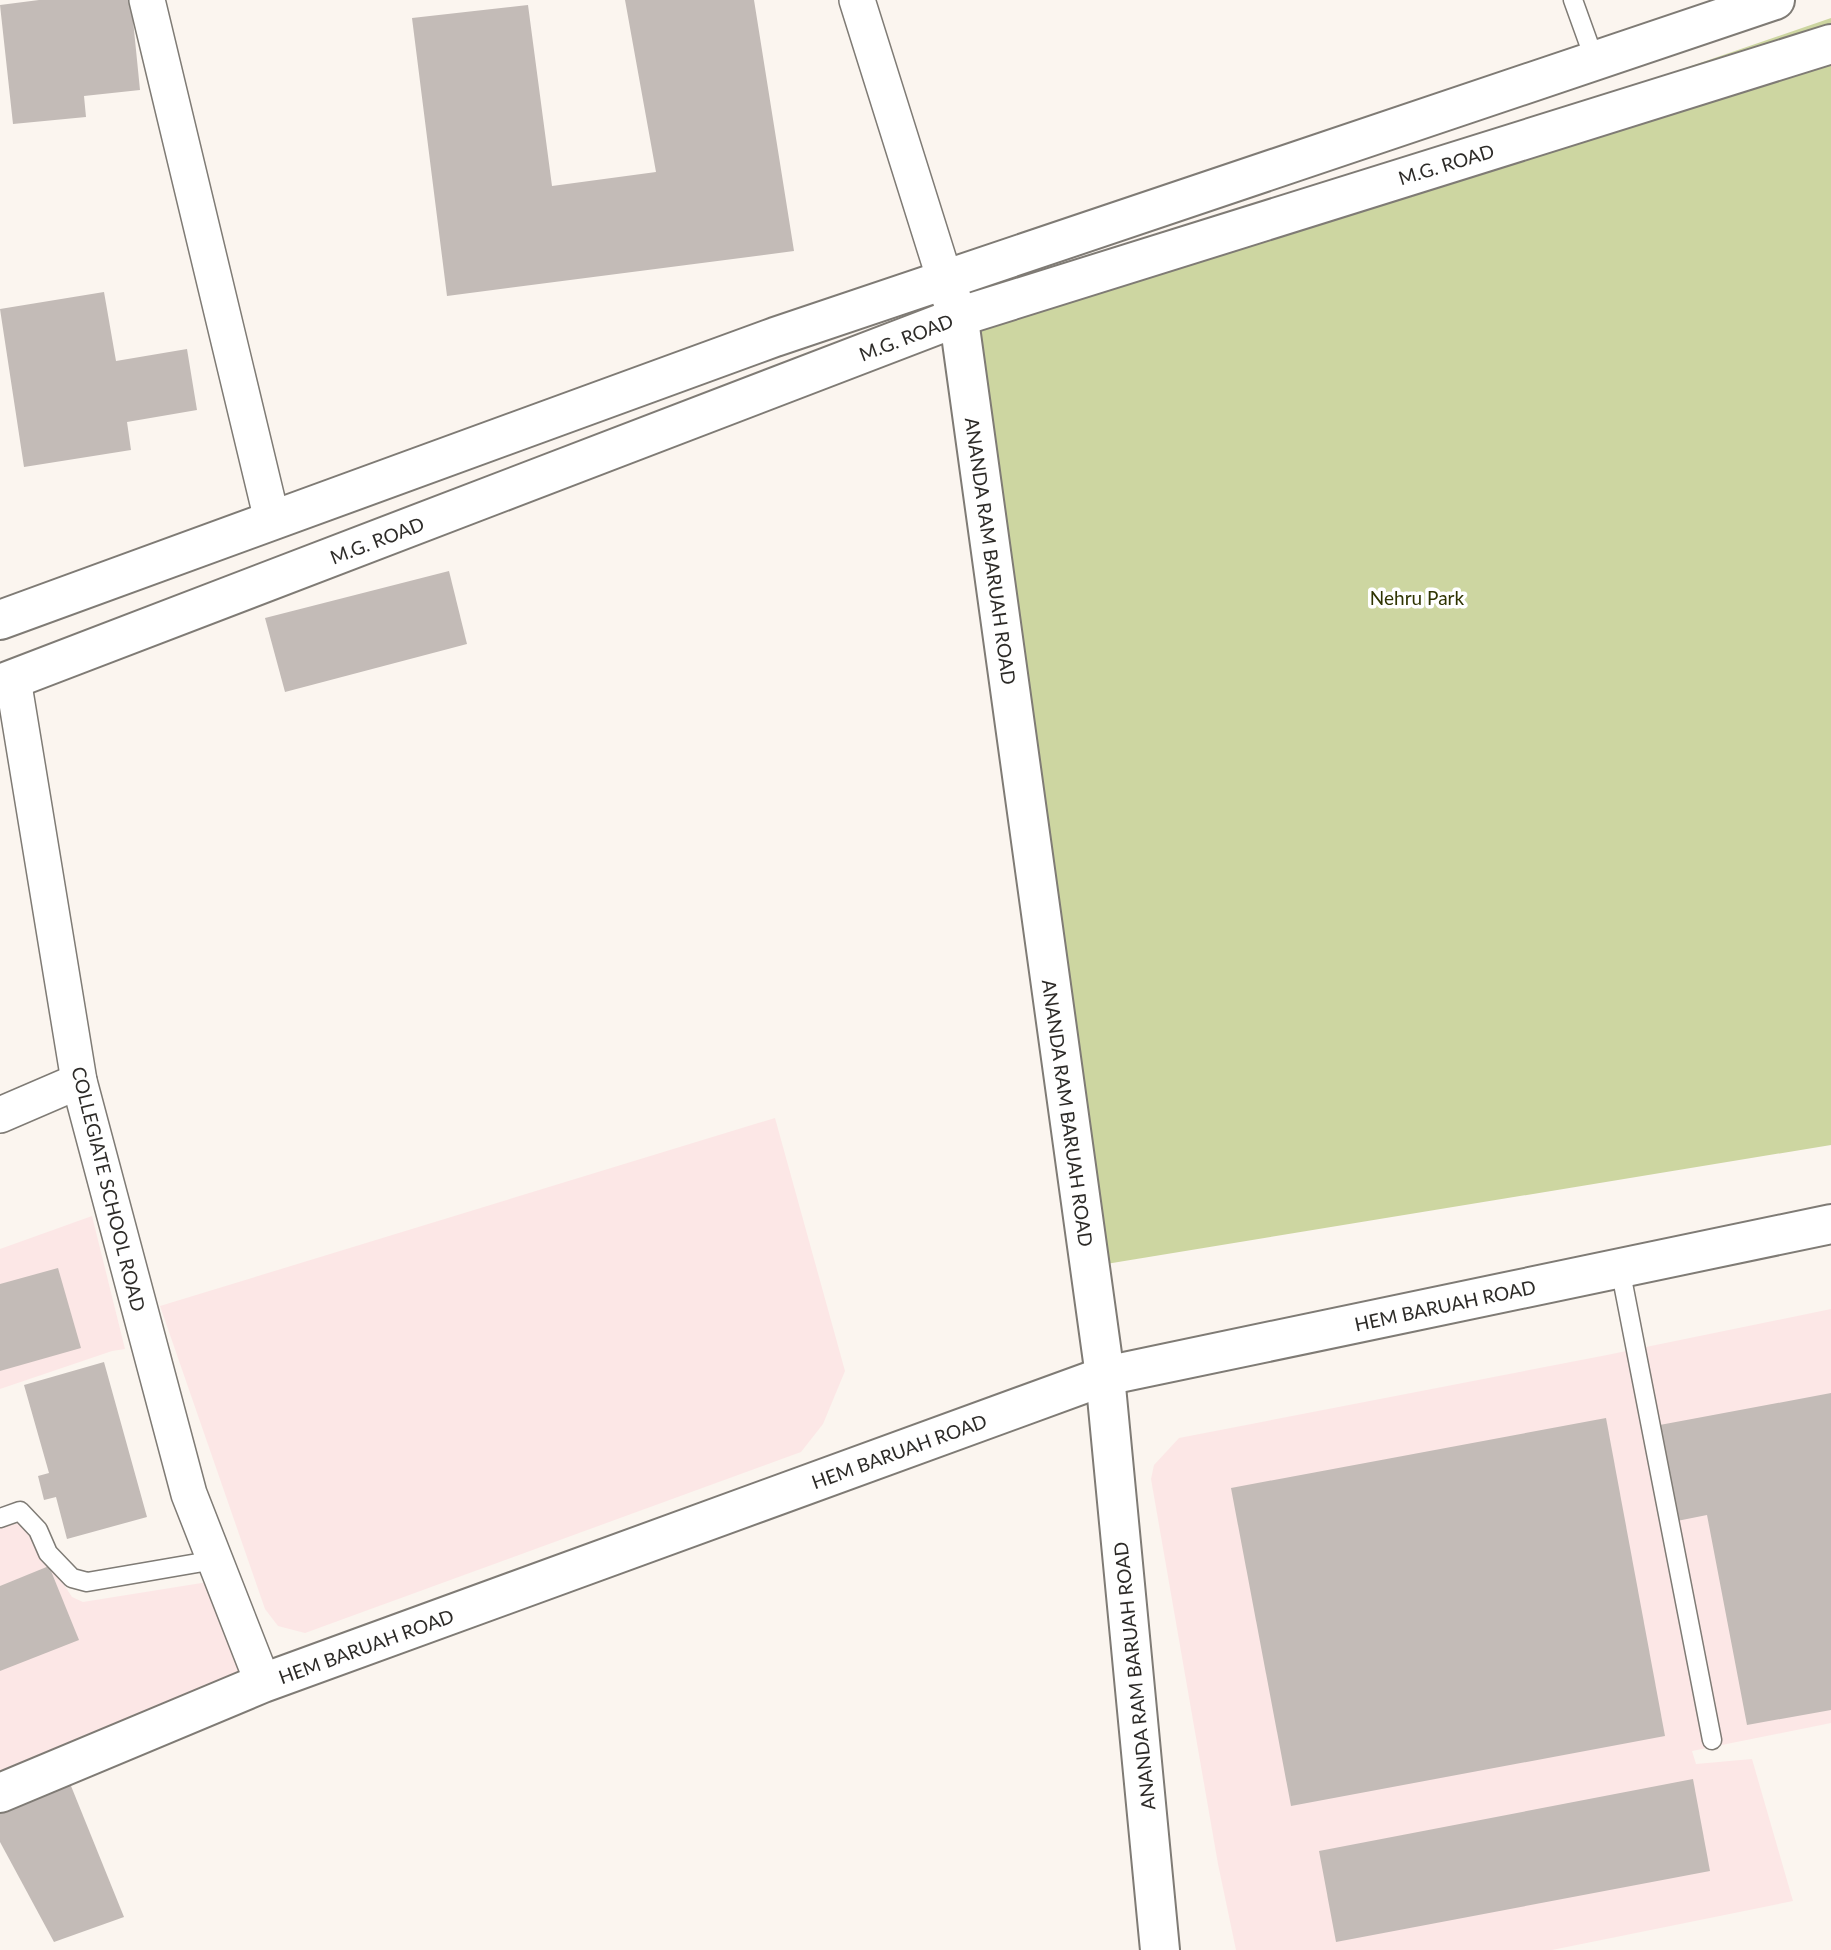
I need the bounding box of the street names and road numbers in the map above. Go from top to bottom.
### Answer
street label: M.G. ROAD [1395,139,1497,189]
street label: M.G. ROAD [856,309,956,365]
street label: ANANDA RAM BARUAH ROAD [961,416,1021,686]
street label: M.G. ROAD [327,512,427,568]
street label: ANANDA RAM BARUAH ROAD [1038,978,1098,1248]
street label: COLLEGIATE SCHOOL ROAD [67,1064,151,1314]
street label: HEM BARUAH ROAD [1352,1275,1538,1335]
street label: HEM BARUAH ROAD [808,1409,990,1493]
street label: ANANDA RAM BARUAH ROAD [1108,1541,1160,1811]
street label: HEM BARUAH ROAD [275,1604,457,1688]

